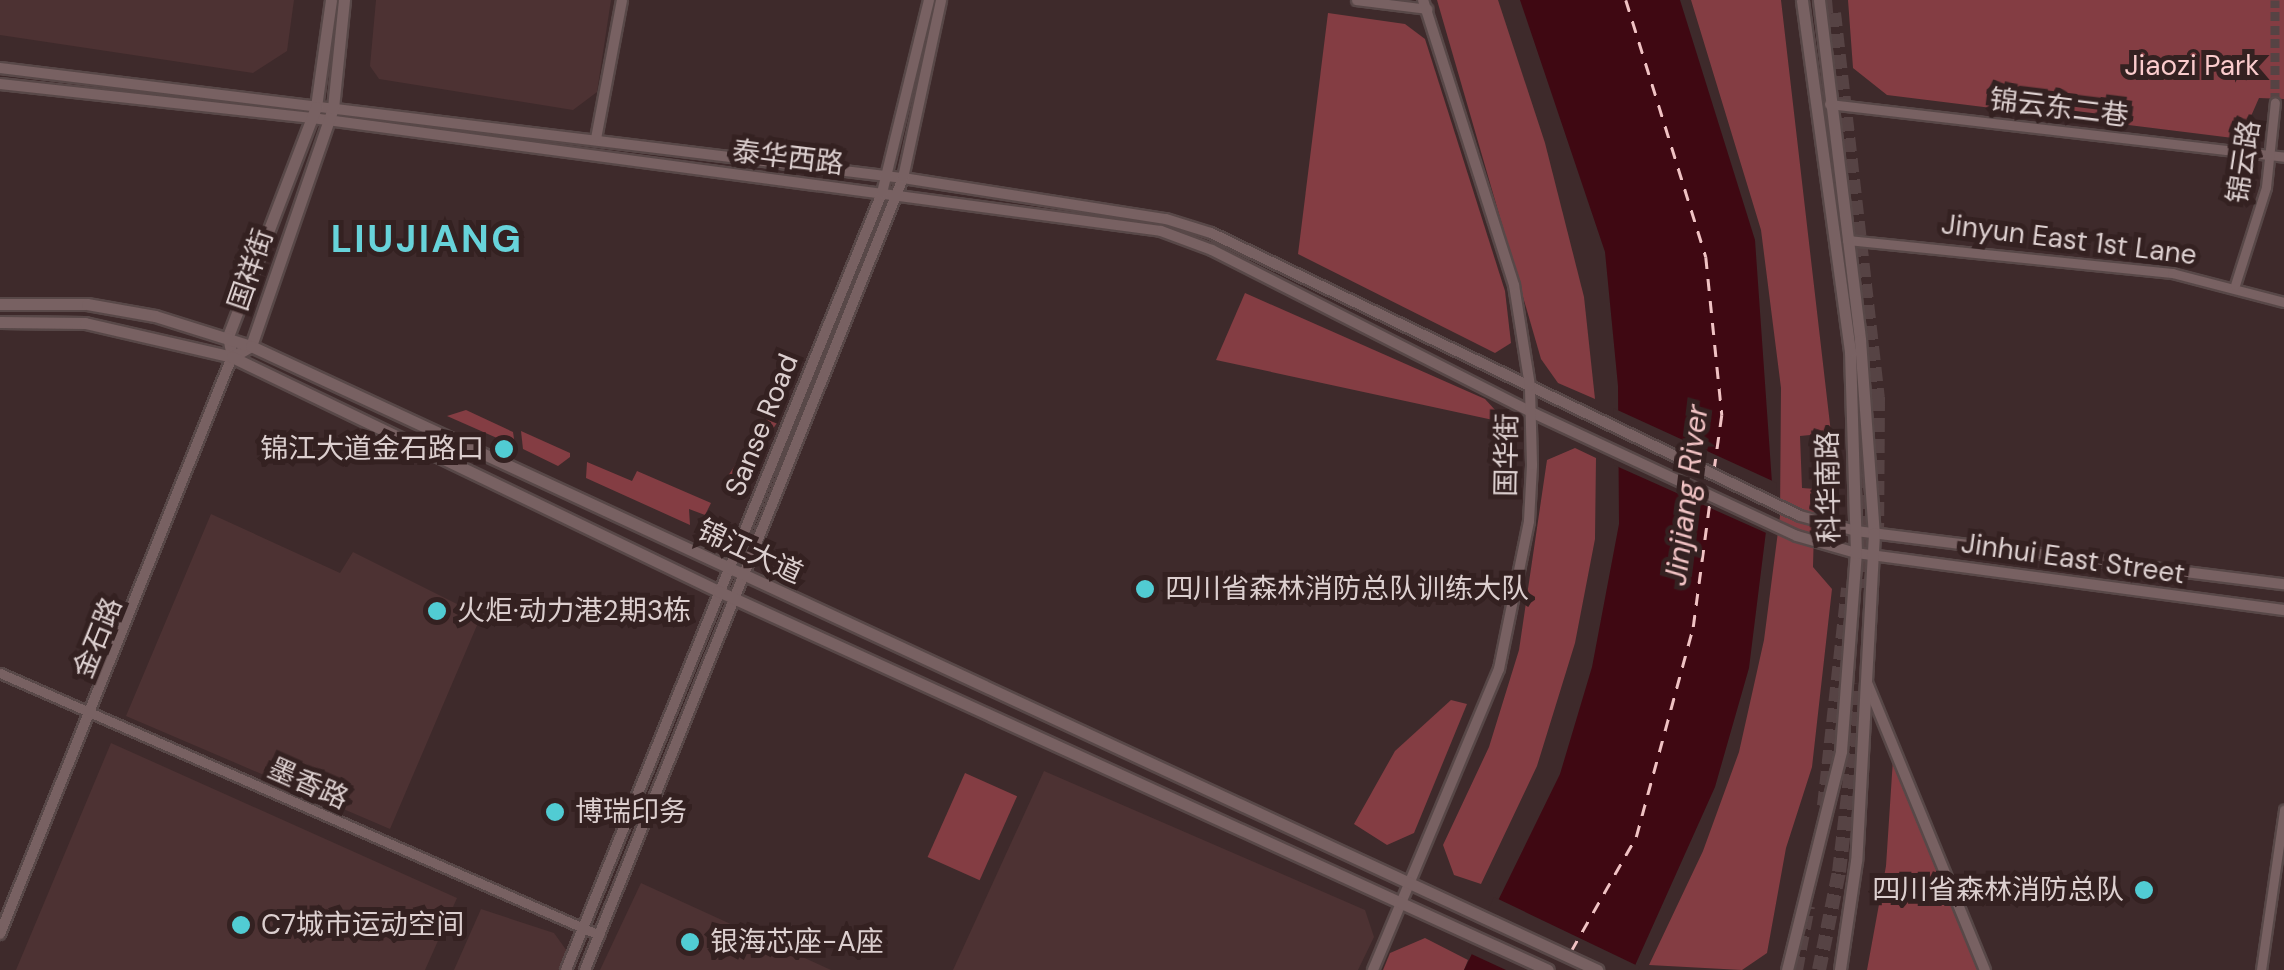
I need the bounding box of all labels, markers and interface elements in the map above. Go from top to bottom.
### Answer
park label: Jiaozi Park [2125,49,2259,83]
street label: 锦云东二巷 [1987,83,2131,133]
street label: 锦云路 [2221,118,2267,206]
street label: 泰华西路 [730,135,846,181]
street label: Jinyun East 1st Lane [1939,208,2199,272]
district label: LIUJIANG [331,217,523,263]
street label: 国祥街 [221,225,281,315]
street label: Sanse Road [718,349,806,501]
water label: Jinjiang River [1658,403,1716,587]
street label: 国华街 [1489,413,1525,497]
street label: 科华南路 [1811,431,1847,543]
place label: 锦江大道金石路口 [260,432,484,466]
marker: 锦江大道金石路口 [493,438,515,460]
street label: 锦江大道 [692,513,808,591]
street label: Jinhui East Street [1959,527,2187,591]
place label: 四川省森林消防总队训练大队 [1165,572,1529,606]
marker: 四川省森林消防总队训练大队 [1134,578,1156,600]
street label: 金石路 [67,593,129,683]
place label: 火炬·动力港2期3栋 [457,594,691,628]
marker: 火炬·动力港2期3栋 [426,600,448,622]
street label: 墨香路 [263,752,353,816]
place label: 博瑞印务 [575,795,687,829]
marker: 博瑞印务 [544,801,566,823]
place label: 四川省森林消防总队 [1872,873,2124,907]
marker: 四川省森林消防总队 [2133,879,2155,901]
place label: C7城市运动空间 [261,908,464,942]
marker: C7城市运动空间 [230,914,252,936]
place label: 银海芯座-A座 [710,925,883,959]
marker: 银海芯座-A座 [679,931,701,953]

